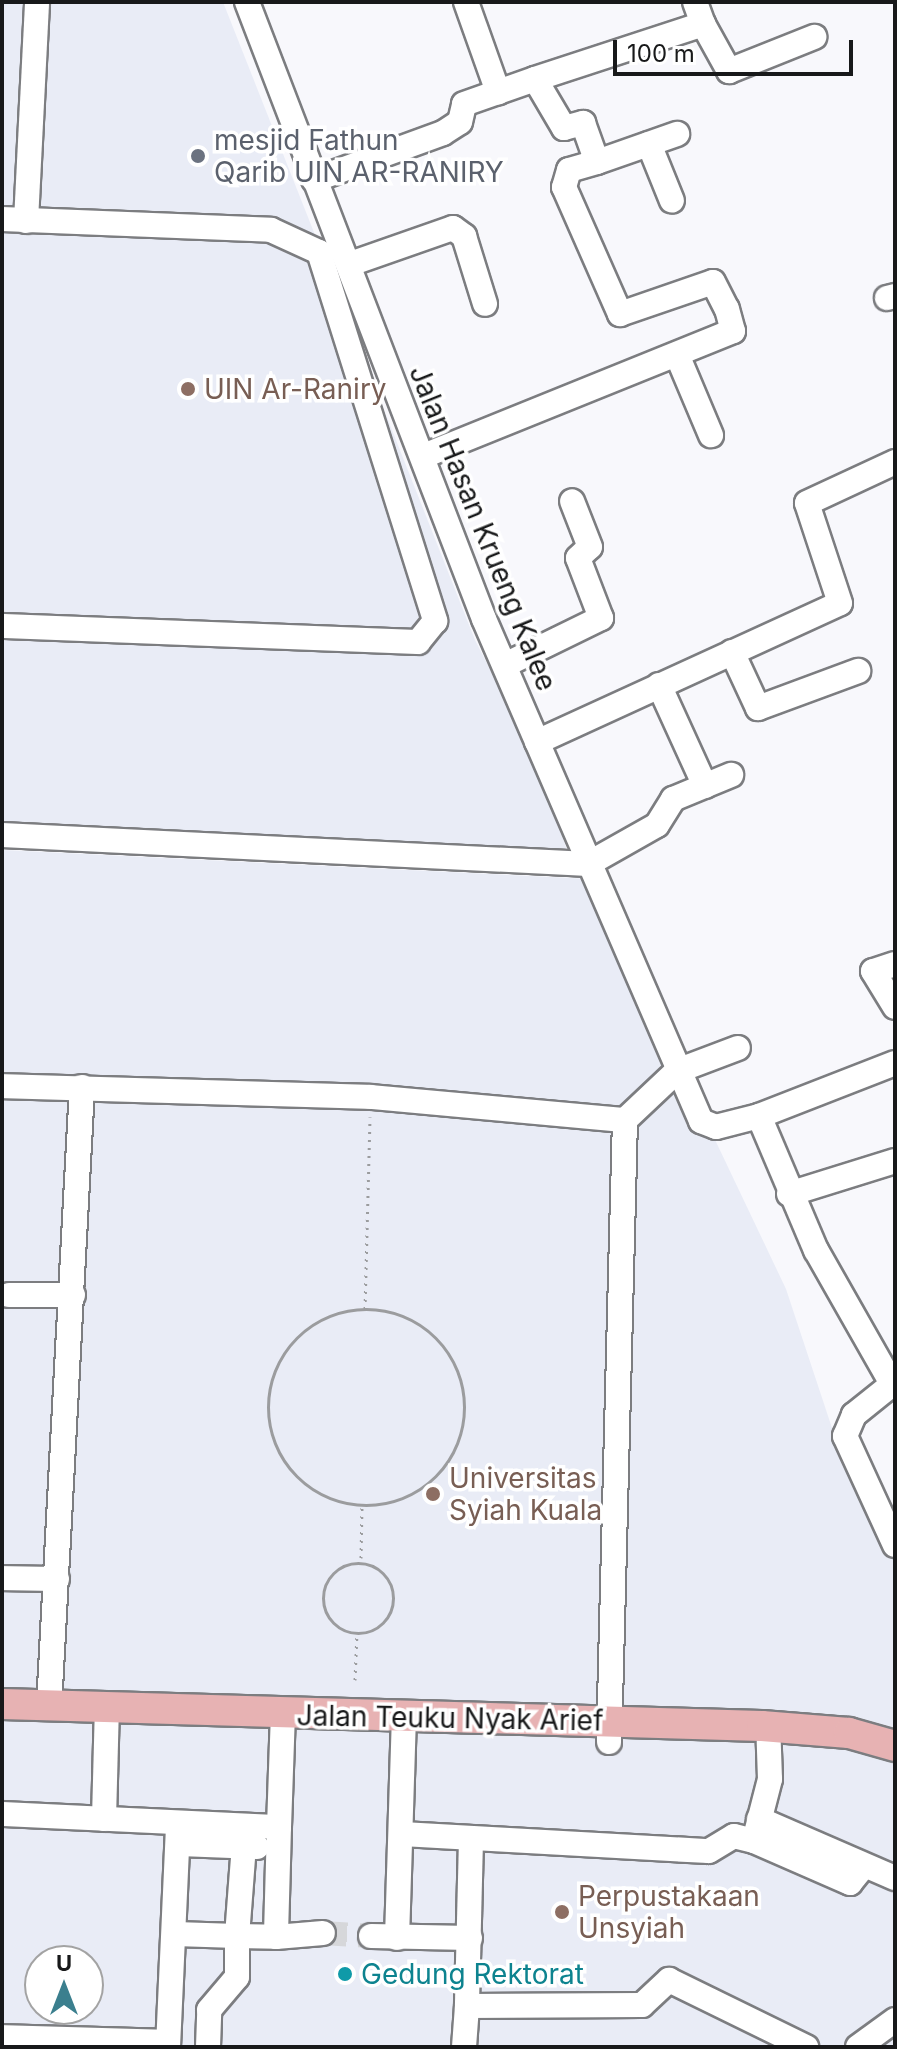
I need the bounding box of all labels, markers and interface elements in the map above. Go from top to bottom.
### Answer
scale bar [617,24,857,74]
text: 100 m [627,39,695,68]
place label: mesjid Fathun Qarib UIN AR-RANIRY [214,123,504,189]
marker: mesjid Fathun Qarib UIN AR-RANIRY [189,147,207,165]
street label: Jalan Hasan Krueng Kalee [402,360,564,696]
place label: UIN Ar-Raniry [204,372,387,406]
marker: UIN Ar-Raniry [179,380,197,398]
place label: Universitas Syiah Kuala [449,1461,602,1527]
marker: Universitas Syiah Kuala [424,1485,442,1503]
street label: Jalan Teuku Nyak Arief [296,1699,604,1737]
place label: Perpustakaan Unsyiah [578,1879,760,1945]
marker: Perpustakaan Unsyiah [553,1903,571,1921]
north arrow [24,1945,104,2025]
text: U [56,1950,72,1976]
place label: Gedung Rektorat [361,1957,584,1991]
marker: Gedung Rektorat [336,1965,354,1983]

